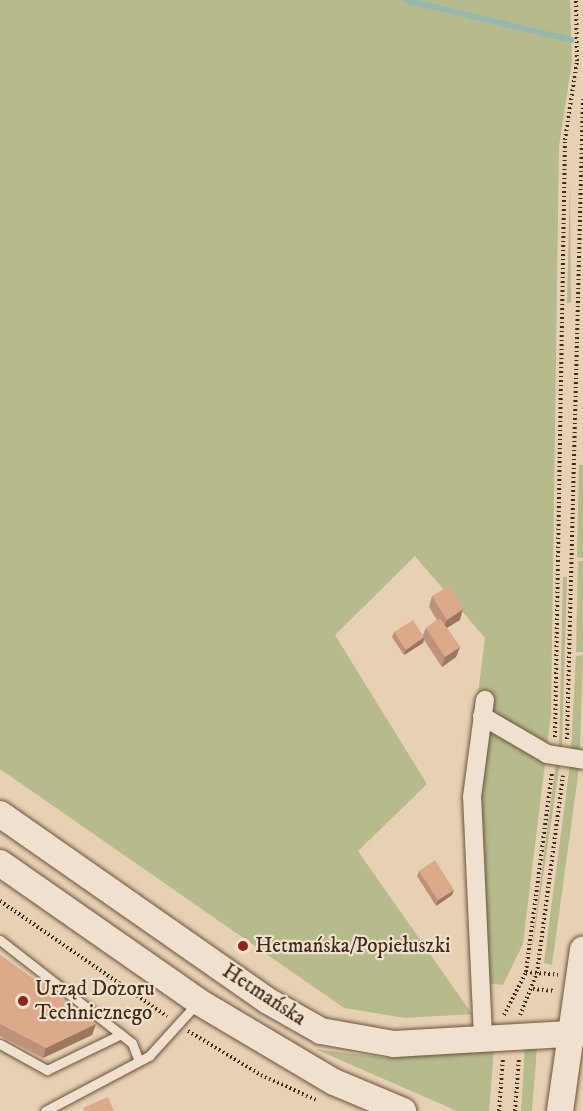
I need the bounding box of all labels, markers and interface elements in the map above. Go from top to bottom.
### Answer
place label: Hetmańska/Popiełuszki [255,933,450,959]
marker: Hetmańska/Popiełuszki [236,939,250,953]
street label: Hetmańska [217,959,311,1031]
place label: Urząd Dozoru Technicznego [35,976,155,1026]
marker: Urząd Dozoru Technicznego [16,994,30,1008]

